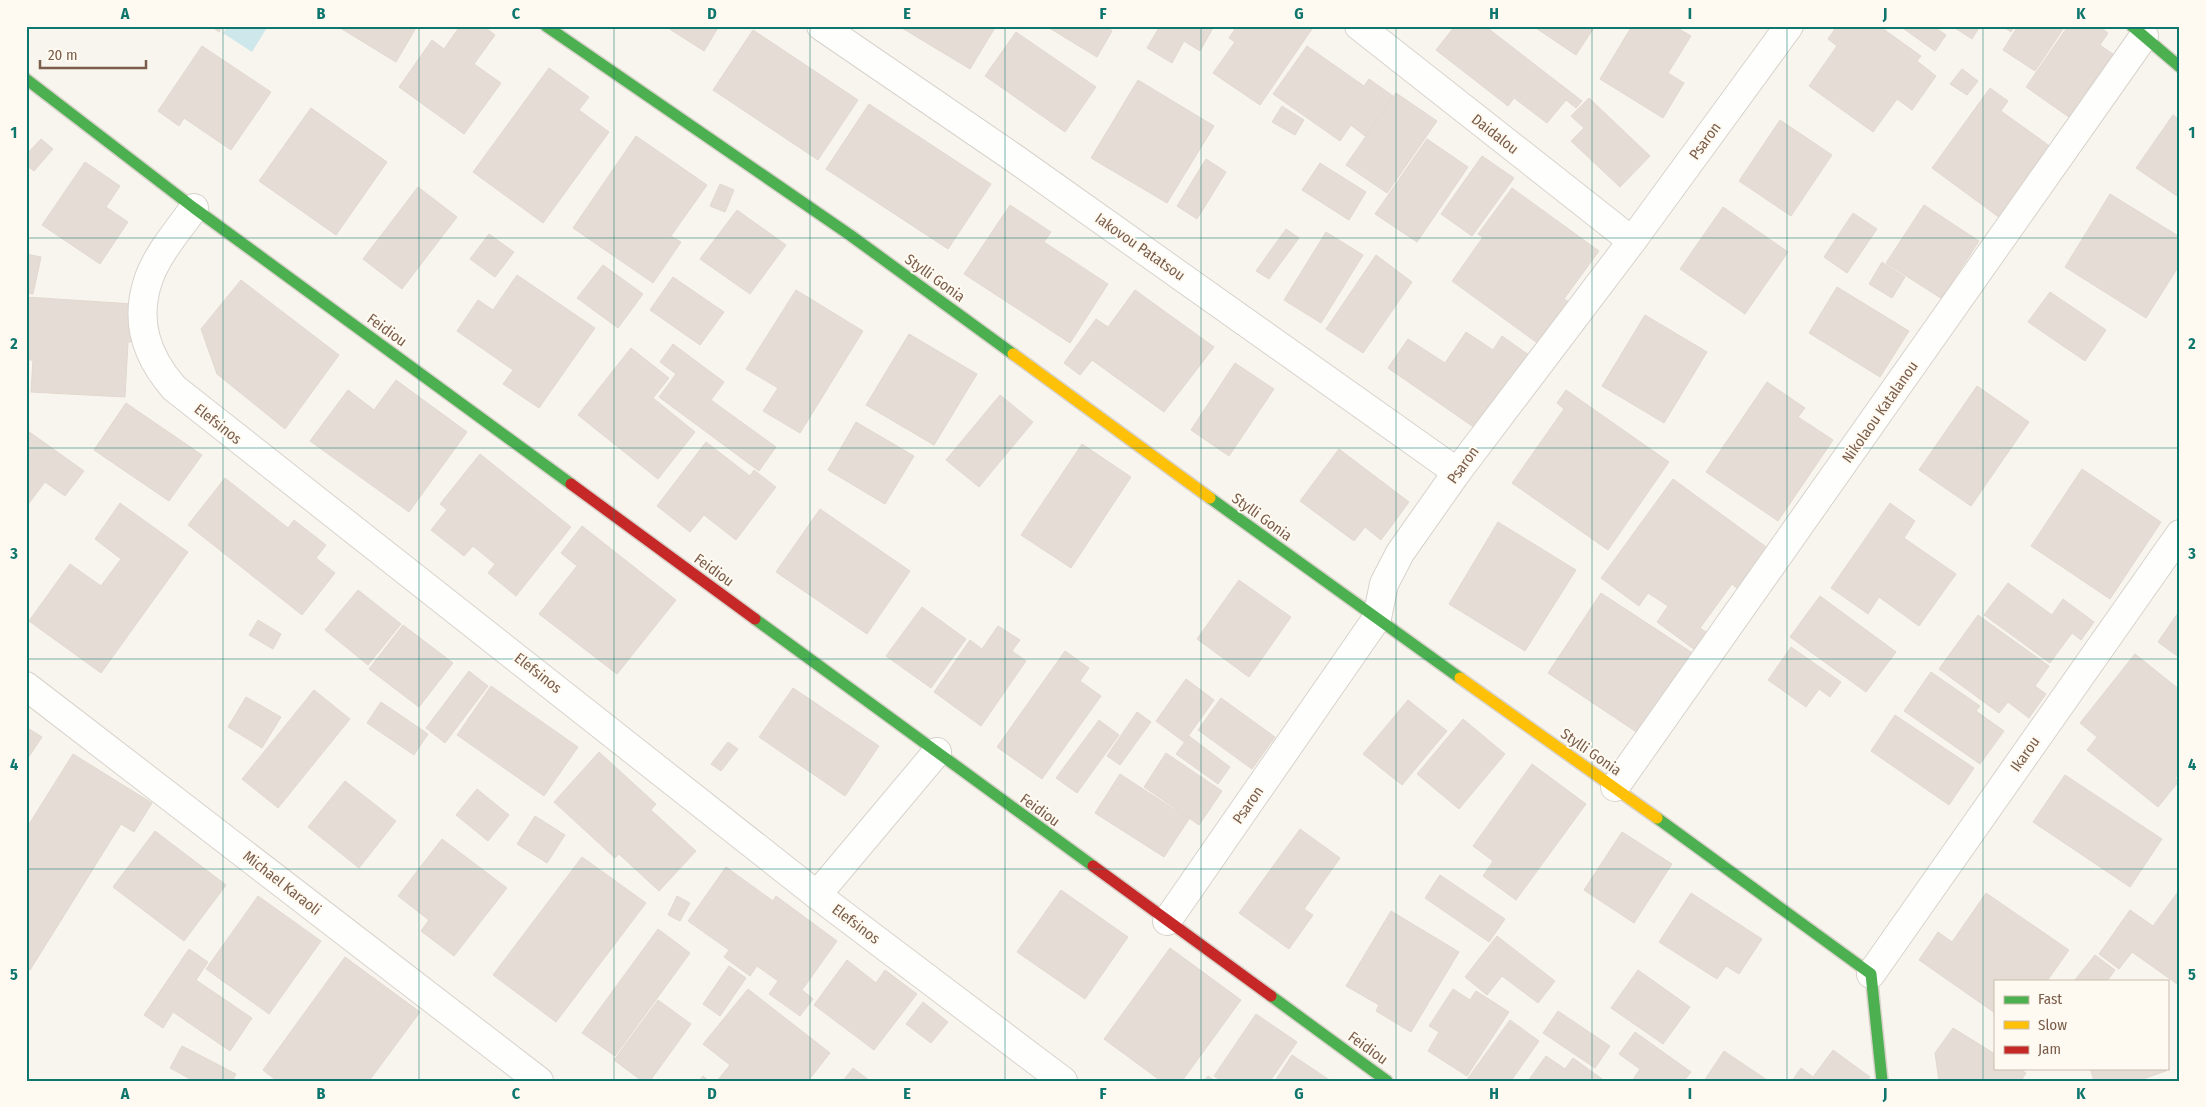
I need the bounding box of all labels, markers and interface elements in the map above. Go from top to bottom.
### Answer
text: A [120,4,130,23]
text: B [317,4,326,23]
text: C [512,4,521,23]
text: D [707,4,717,23]
text: E [903,4,911,23]
text: F [1099,4,1107,23]
text: G [1294,4,1304,23]
text: H [1489,4,1499,23]
text: I [1688,4,1692,23]
text: J [1882,4,1887,23]
text: K [2076,4,2086,23]
scale bar [40,38,146,70]
text: 20 m [48,46,78,64]
street label: Daidalou [1468,110,1522,158]
street label: Psaron [1685,119,1725,163]
text: 1 [11,123,17,142]
text: 1 [2189,123,2195,142]
street label: Iakovou Patatsou [1092,209,1188,285]
street label: Stylli Gonia [901,250,969,306]
street label: Feidiou [364,310,410,350]
text: 2 [9,334,18,353]
text: 2 [2187,334,2196,353]
street label: Nikolaou Katalanou [1838,358,1922,466]
street label: Elefsinos [191,400,245,448]
street label: Psaron [1443,443,1483,487]
street label: Stylli Gonia [1228,489,1296,545]
text: 3 [9,544,18,563]
text: 3 [2187,544,2196,563]
street label: Feidiou [691,550,737,590]
street label: Elefsinos [511,649,565,697]
street label: Stylli Gonia [1557,725,1625,779]
street label: Ikarou [2007,733,2043,775]
text: 4 [10,755,18,774]
text: 4 [2188,755,2196,774]
street label: Psaron [1229,783,1267,827]
street label: Feidiou [1017,790,1063,830]
street label: Michael Karaoli [239,847,325,919]
street label: Elefsinos [829,900,883,948]
text: 5 [10,965,18,984]
text: 5 [2188,965,2196,984]
legend [1994,980,2168,1070]
text: Fast [2038,990,2062,1008]
text: Slow [2038,1016,2067,1034]
street label: Feidiou [1345,1028,1391,1068]
text: Jam [2038,1040,2061,1058]
text: A [120,1084,130,1103]
text: B [317,1084,326,1103]
text: C [512,1084,521,1103]
text: D [707,1084,717,1103]
text: E [903,1084,911,1103]
text: F [1099,1084,1107,1103]
text: G [1294,1084,1304,1103]
text: H [1489,1084,1499,1103]
text: I [1688,1084,1692,1103]
text: J [1882,1084,1887,1103]
text: K [2076,1084,2086,1103]

